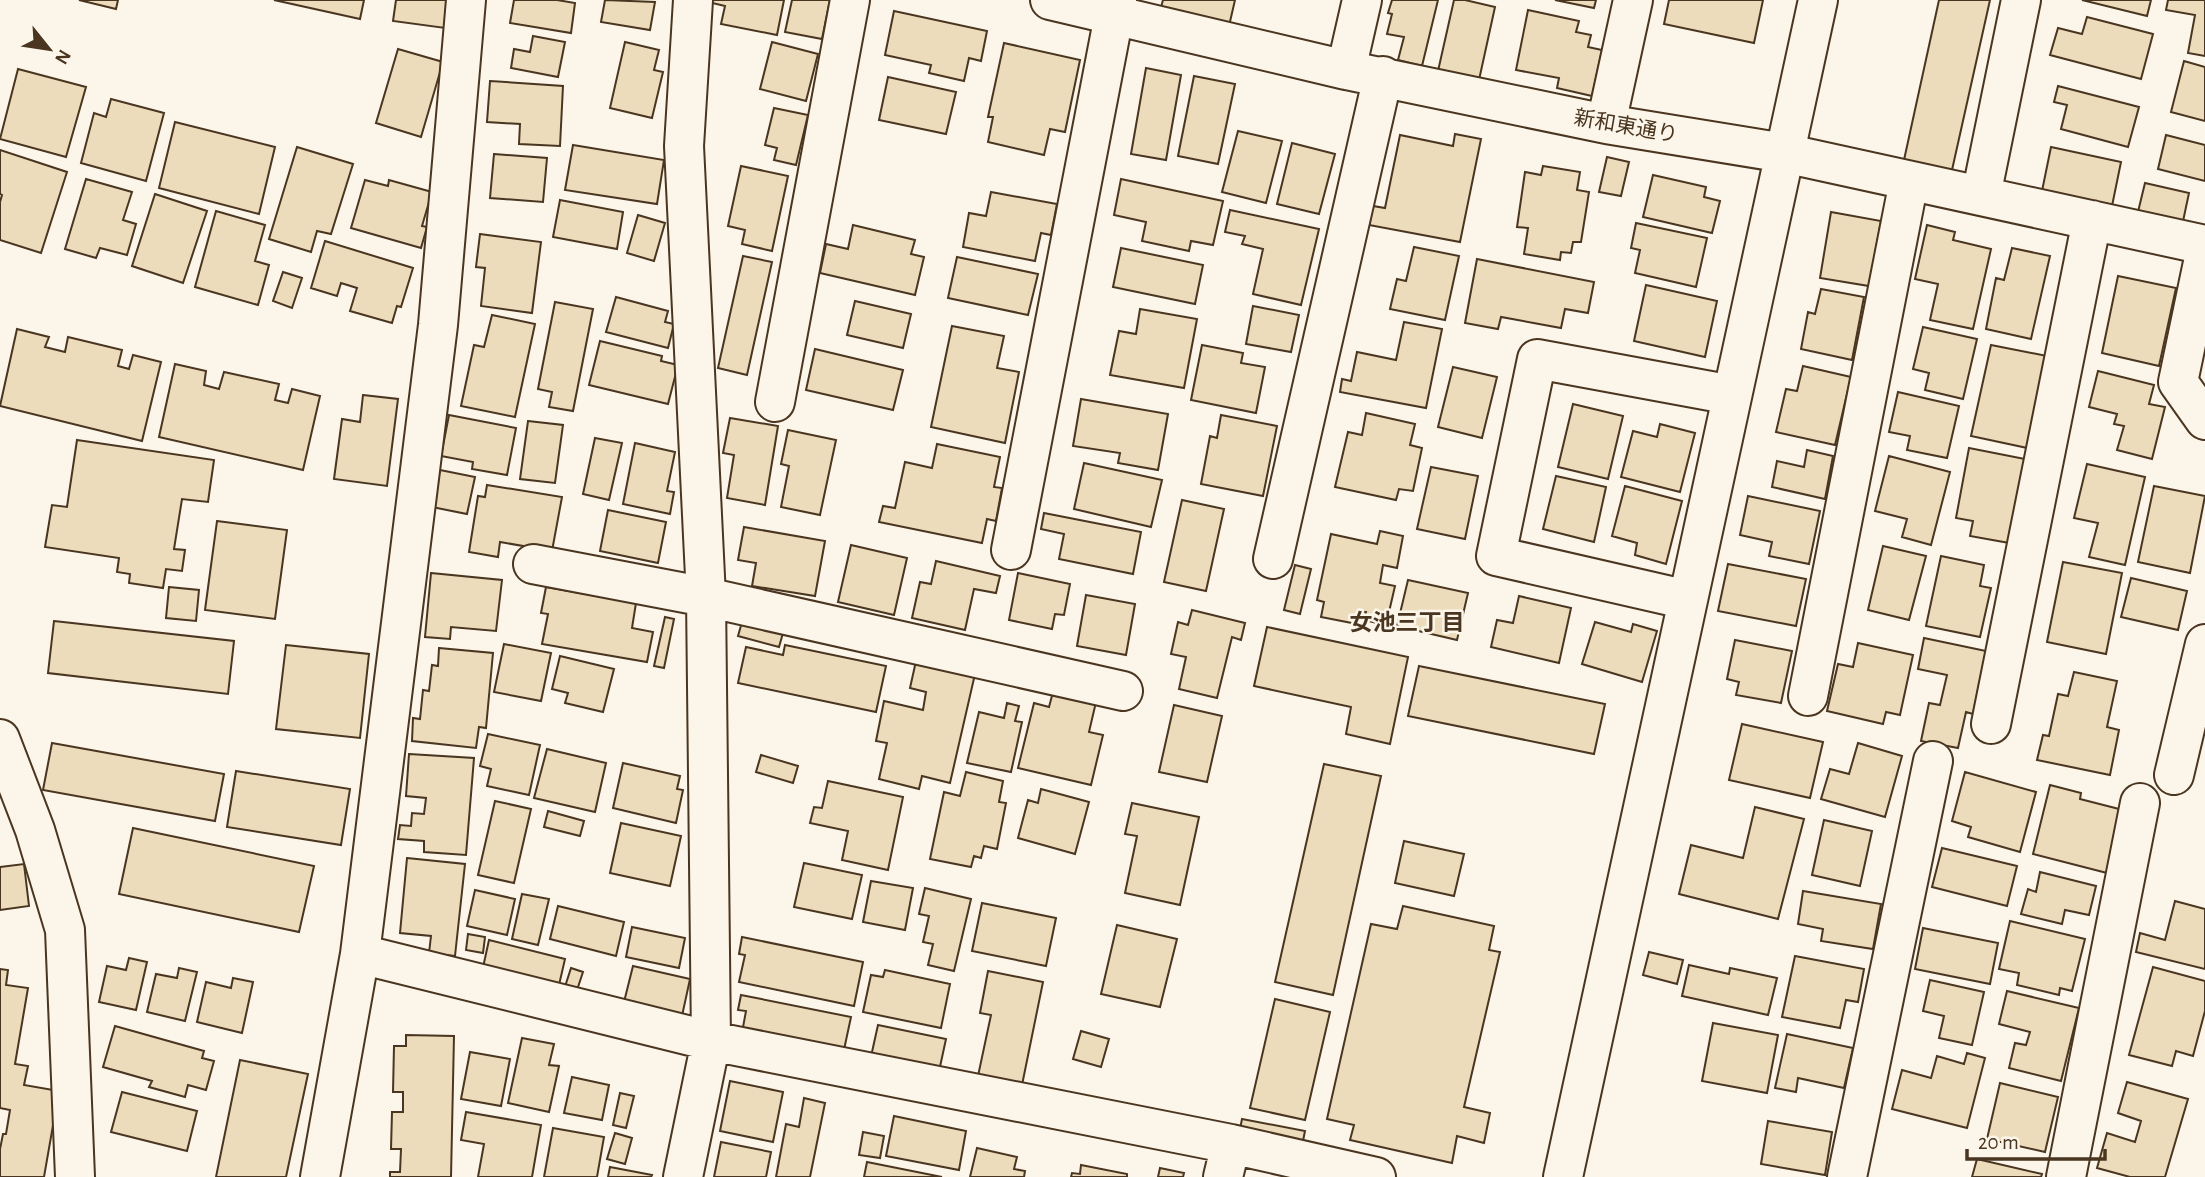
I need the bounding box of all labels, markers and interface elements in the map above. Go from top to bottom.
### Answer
north arrow [14,14,84,84]
text: N [51,46,74,67]
street label: 新和東通り [1572,106,1680,146]
district label: 女池三丁目 [1350,610,1465,635]
scale bar [1967,1118,2105,1162]
text: 20 m [1978,1132,2019,1153]

